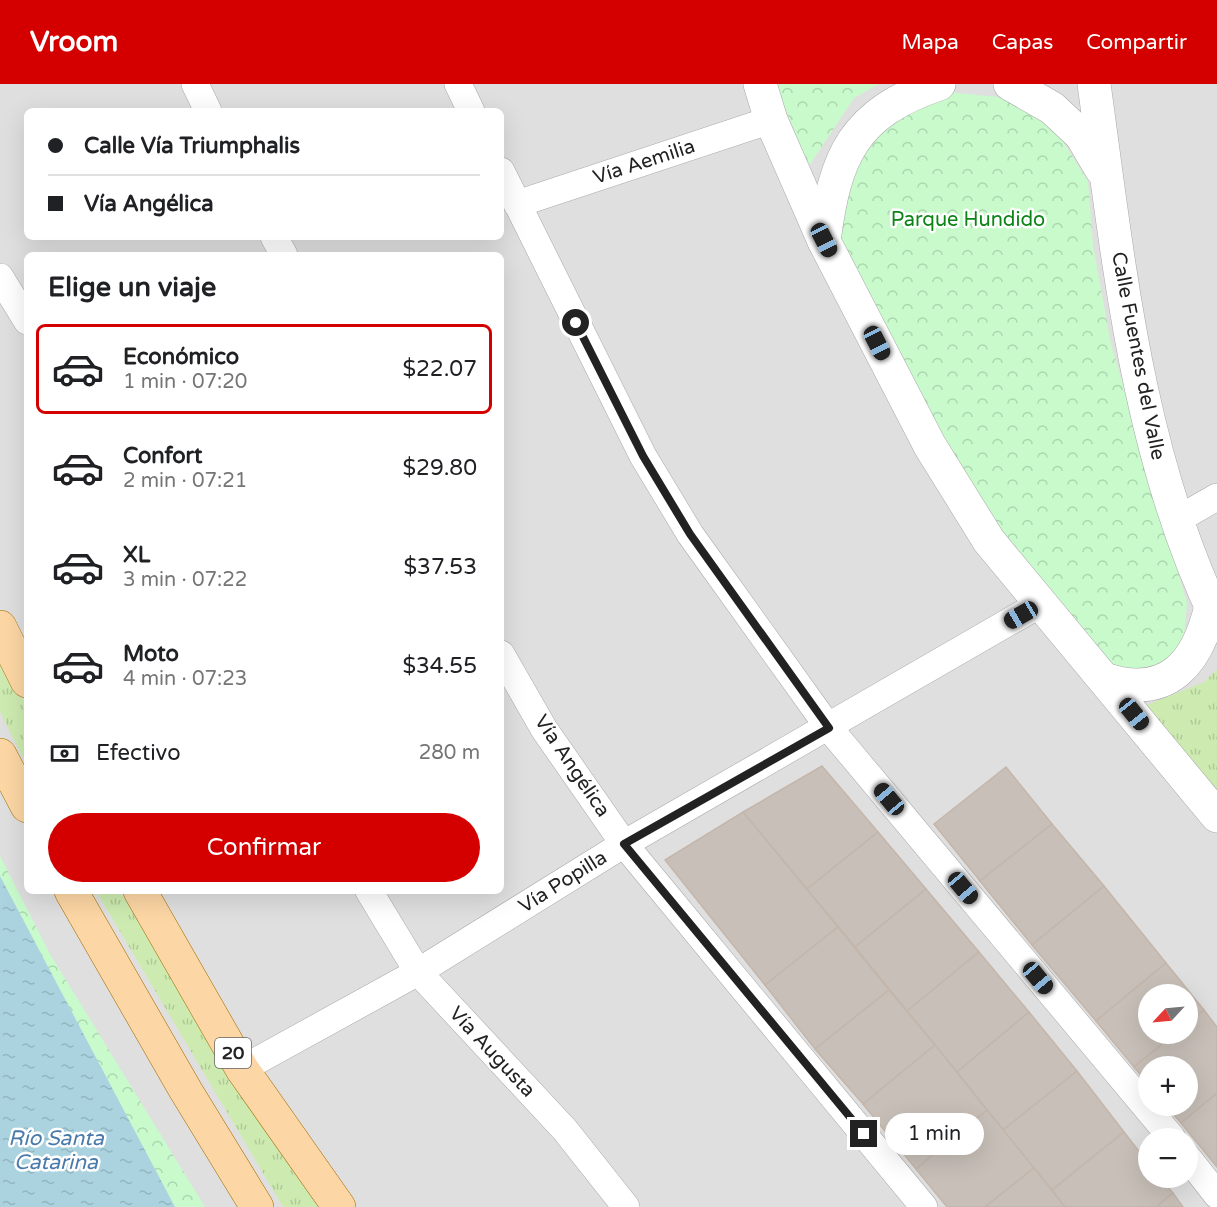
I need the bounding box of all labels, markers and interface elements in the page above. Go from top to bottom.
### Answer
text: Vroom [30,25,118,59]
text: Mapa [902,30,959,55]
text: Capas [992,30,1053,55]
text: Compartir [1086,30,1187,55]
text: Calle Vía Triumphalis [84,133,300,159]
street label: Vía Aemilia [590,134,698,190]
text: Vía Angélica [84,191,214,217]
park label: Parque Hundido [891,208,1045,232]
car [808,220,840,260]
street label: Calle Fuentes del Valle [1106,250,1170,462]
text: Elige un viaje [48,271,216,304]
route start [562,309,589,336]
car [861,323,893,363]
icon: car [51,342,105,396]
text: Económico [123,344,239,370]
text: $22.07 [402,356,477,382]
text: 1 min · 07:20 [123,370,247,394]
icon: car [51,441,105,495]
text: Confort [123,443,202,469]
text: $29.80 [403,455,477,481]
text: 2 min · 07:21 [123,469,247,493]
icon: car [51,540,105,594]
text: XL [123,542,150,568]
text: $37.53 [404,554,477,580]
text: 3 min · 07:22 [123,568,247,592]
car [1001,598,1041,632]
icon: car [51,639,105,693]
text: Moto [123,641,179,667]
text: $34.55 [402,653,477,679]
text: 4 min · 07:23 [123,667,247,691]
car [1116,694,1152,734]
street label: Vía Angélica [529,710,615,822]
icon: cash [48,737,81,770]
text: Efectivo [96,740,181,766]
text: 280 m [419,741,480,765]
car [871,779,907,819]
button: Confirmar [48,813,480,882]
street label: Vía Popilla [515,846,611,918]
car [945,868,981,908]
car [1020,958,1056,998]
north arrow [1138,984,1198,1044]
map controls [1138,984,1198,1188]
street label: Vía Augusta [444,1002,540,1102]
road number: 20 [215,1038,251,1068]
button: + [1138,1056,1198,1116]
callout: 1 min [885,1113,984,1155]
route end [850,1120,877,1147]
text: 1 min [908,1122,961,1146]
water label: Río Santa Catarina [8,1126,105,1175]
button: − [1138,1128,1198,1188]

